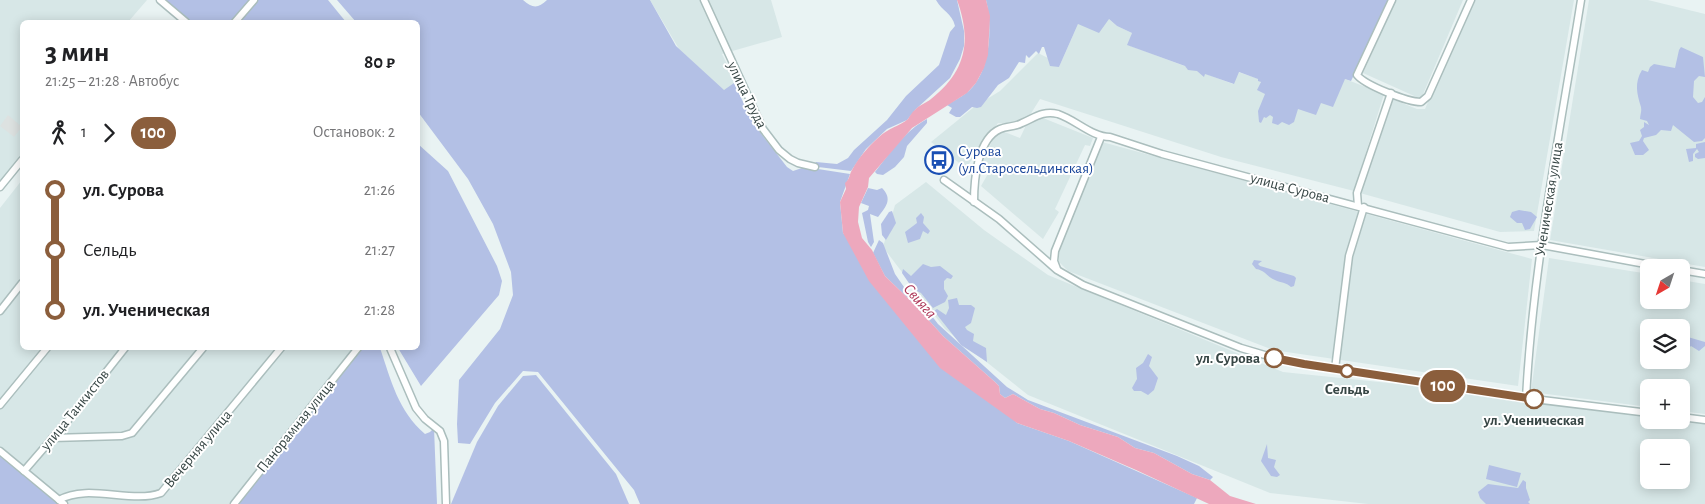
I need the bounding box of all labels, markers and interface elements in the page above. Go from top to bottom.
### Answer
text: 3 мин [45,39,109,67]
text: 80 ₽ [364,53,395,72]
street label: улица Труда [724,58,770,131]
text: 21:25 – 21:28 · Автобус [45,73,179,89]
icon: walk [45,119,73,147]
icon: forward [95,119,123,147]
text: 1 [81,124,87,140]
text: 100 [141,124,166,142]
text: Остановок: 2 [313,124,395,140]
street label: Ученическая улица [1533,141,1565,257]
place label: Сурова (ул.Старосельдинская) [958,144,1094,176]
bus stop icon: Сурова (ул.Старосельдинская) [924,145,954,175]
street label: улица Сурова [1248,170,1331,206]
text: ул. Сурова [83,181,164,200]
text: 21:26 [364,182,395,198]
text: Сельдь [83,241,136,260]
text: 21:27 [365,242,395,258]
north arrow [1640,259,1690,309]
map controls [1640,259,1690,489]
water label: Свияга [900,281,940,322]
text: ул. Ученическая [83,301,210,320]
text: 21:28 [364,302,395,318]
button: layers [1640,319,1690,369]
marker: ул. Сурова [1264,348,1284,368]
place label: ул. Сурова [1195,351,1260,366]
marker: Сельдь [1340,364,1354,378]
street label: улица Танкистов [37,367,112,454]
line badge: 100 [1414,370,1472,402]
street label: Панорамная улица [254,377,338,475]
text: 100 [1430,377,1456,395]
button: + [1640,379,1690,429]
place label: Сельдь [1325,382,1369,397]
marker: ул. Ученическая [1524,389,1544,409]
street label: Вечерняя улица [161,407,235,491]
place label: ул. Ученическая [1483,413,1584,428]
button: − [1640,439,1690,489]

